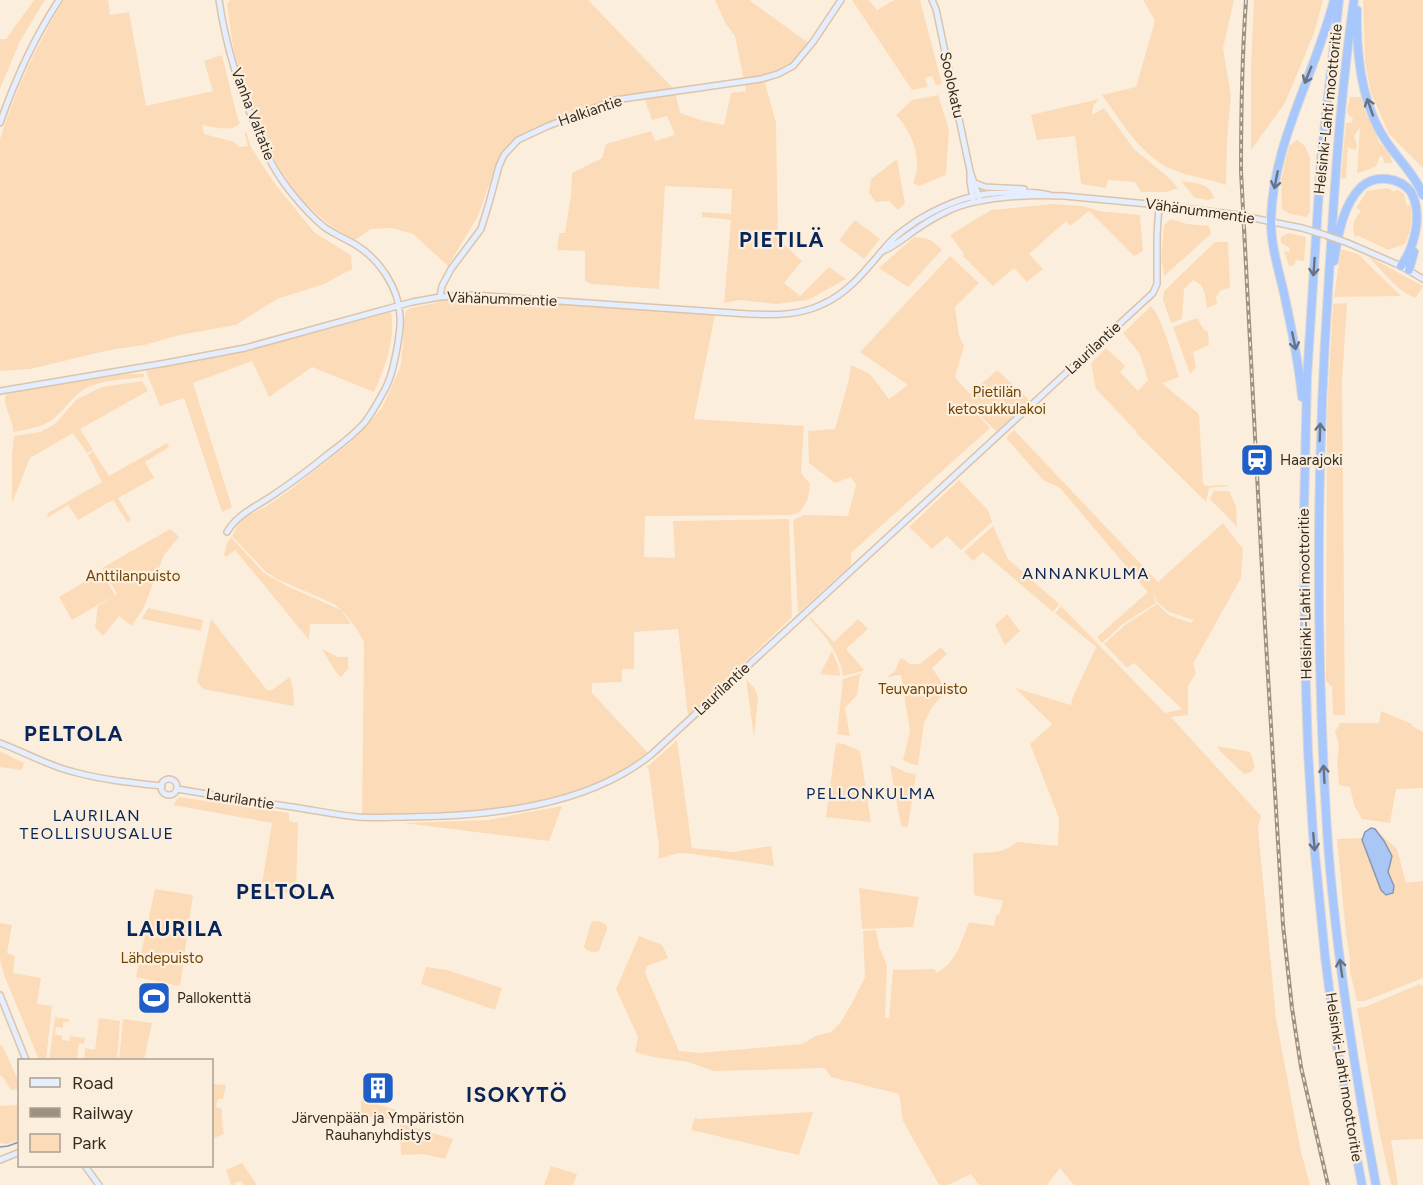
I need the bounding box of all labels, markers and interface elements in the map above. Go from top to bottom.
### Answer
street label: Helsinki-Lahti moottoritie [1310,23,1346,195]
street label: Soolokatu [936,50,968,120]
one-way arrow [1302,65,1313,84]
street label: Vanha Valtatie [227,66,279,162]
street label: Halkiantie [556,92,624,130]
one-way arrow [1364,98,1375,117]
one-way arrow [1270,170,1281,189]
street label: Vähänummentie [1144,194,1256,228]
district label: PIETILÄ [739,227,825,252]
one-way arrow [1308,257,1319,277]
street label: Vähänummentie [447,288,557,310]
street label: Laurilantie [1062,318,1124,378]
one-way arrow [1289,332,1301,351]
park label: Pietilän ketosukkulakoi [948,383,1046,418]
one-way arrow [1314,423,1326,443]
station icon: Haarajoki [1239,442,1275,478]
place label: Haarajoki [1280,451,1343,469]
street label: Helsinki-Lahti moottoritie [1295,508,1315,680]
district label: ANNANKULMA [1022,564,1150,583]
park label: Anttilanpuisto [86,567,181,585]
street label: Laurilantie [691,659,753,719]
park label: Teuvanpuisto [878,680,968,698]
district label: PELTOLA [24,721,124,746]
one-way arrow [1319,765,1330,785]
district label: PELLONKULMA [806,784,936,803]
street label: Laurilantie [205,785,275,813]
district label: LAURILAN TEOLLISUUSALUE [20,806,174,843]
one-way arrow [1309,832,1320,852]
district label: PELTOLA [236,879,336,904]
district label: LAURILA [126,916,224,941]
park label: Lähdepuisto [121,949,204,967]
one-way arrow [1336,959,1347,979]
sports icon: Pallokenttä [136,980,172,1016]
place label: Pallokenttä [177,989,251,1007]
street label: Helsinki-Lahti moottoritie [1322,991,1366,1163]
legend [18,1059,213,1167]
building icon: Järvenpään ja Ympäristön Rauhanyhdistys [360,1070,396,1106]
text: Road [72,1072,113,1094]
district label: ISOKYTÖ [466,1082,568,1107]
text: Railway [72,1102,134,1124]
place label: Järvenpään ja Ympäristön Rauhanyhdistys [292,1109,464,1144]
text: Park [72,1132,107,1154]

